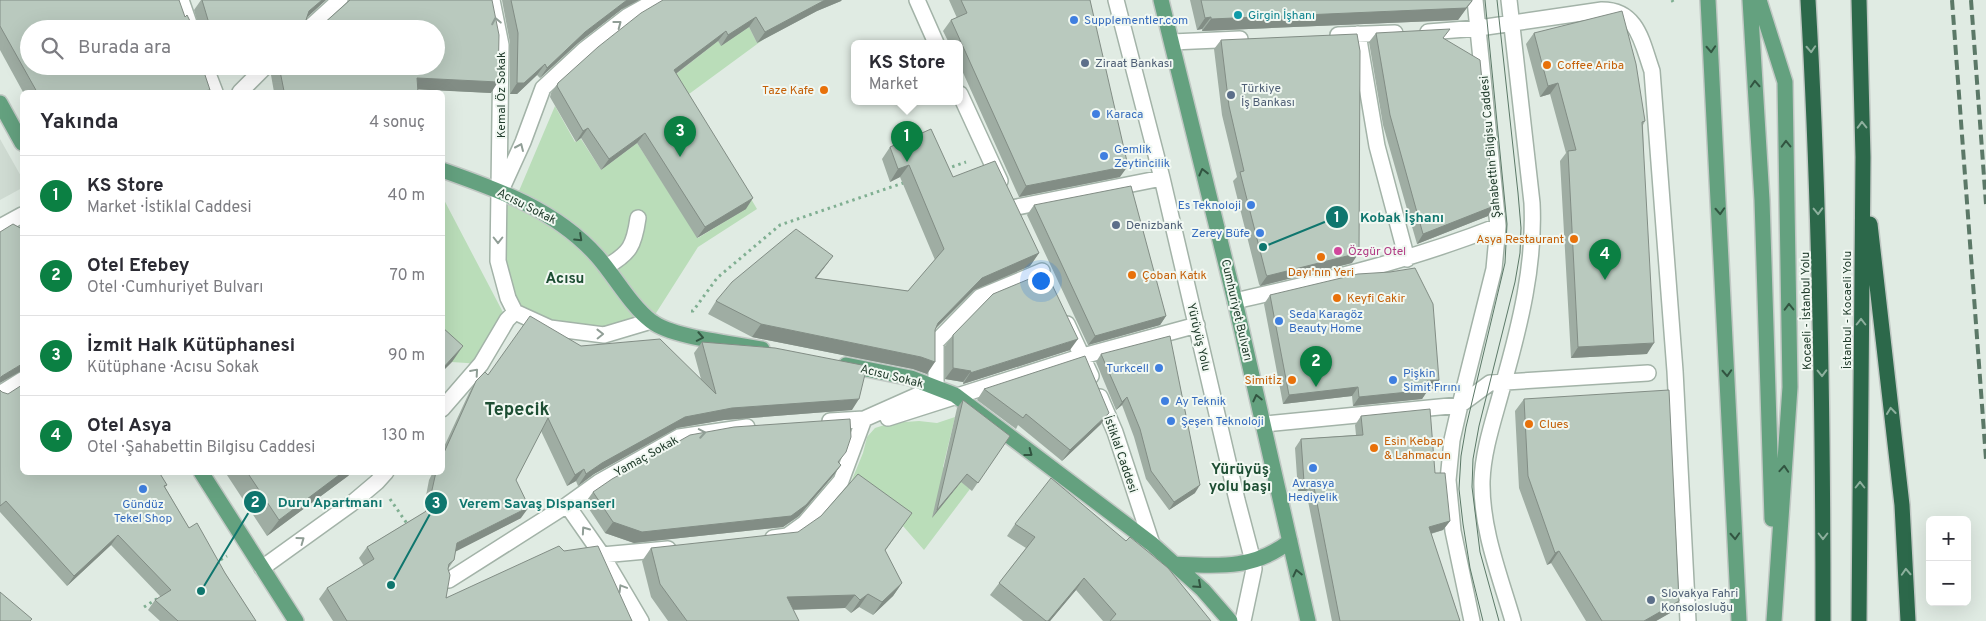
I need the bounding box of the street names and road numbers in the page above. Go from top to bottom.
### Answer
street label: Kemal Öz Sokak [494,52,510,138]
street label: Şahabettin Bilgisu Caddesi [1477,75,1505,219]
street label: Acısu Sokak [494,185,559,229]
street label: İstanbul - Kocaeli Yolu [1840,251,1856,369]
street label: Kocaeli - İstanbul Yolu [1798,252,1816,370]
street label: Cumhuriyet Bulvarı [1217,258,1255,363]
street label: Yürüyüş Yolu [1182,301,1214,373]
street label: Acısu Sokak [858,361,925,393]
street label: İstiklal Caddesi [1099,414,1141,495]
street label: Yamaç Sokak [611,433,682,481]

